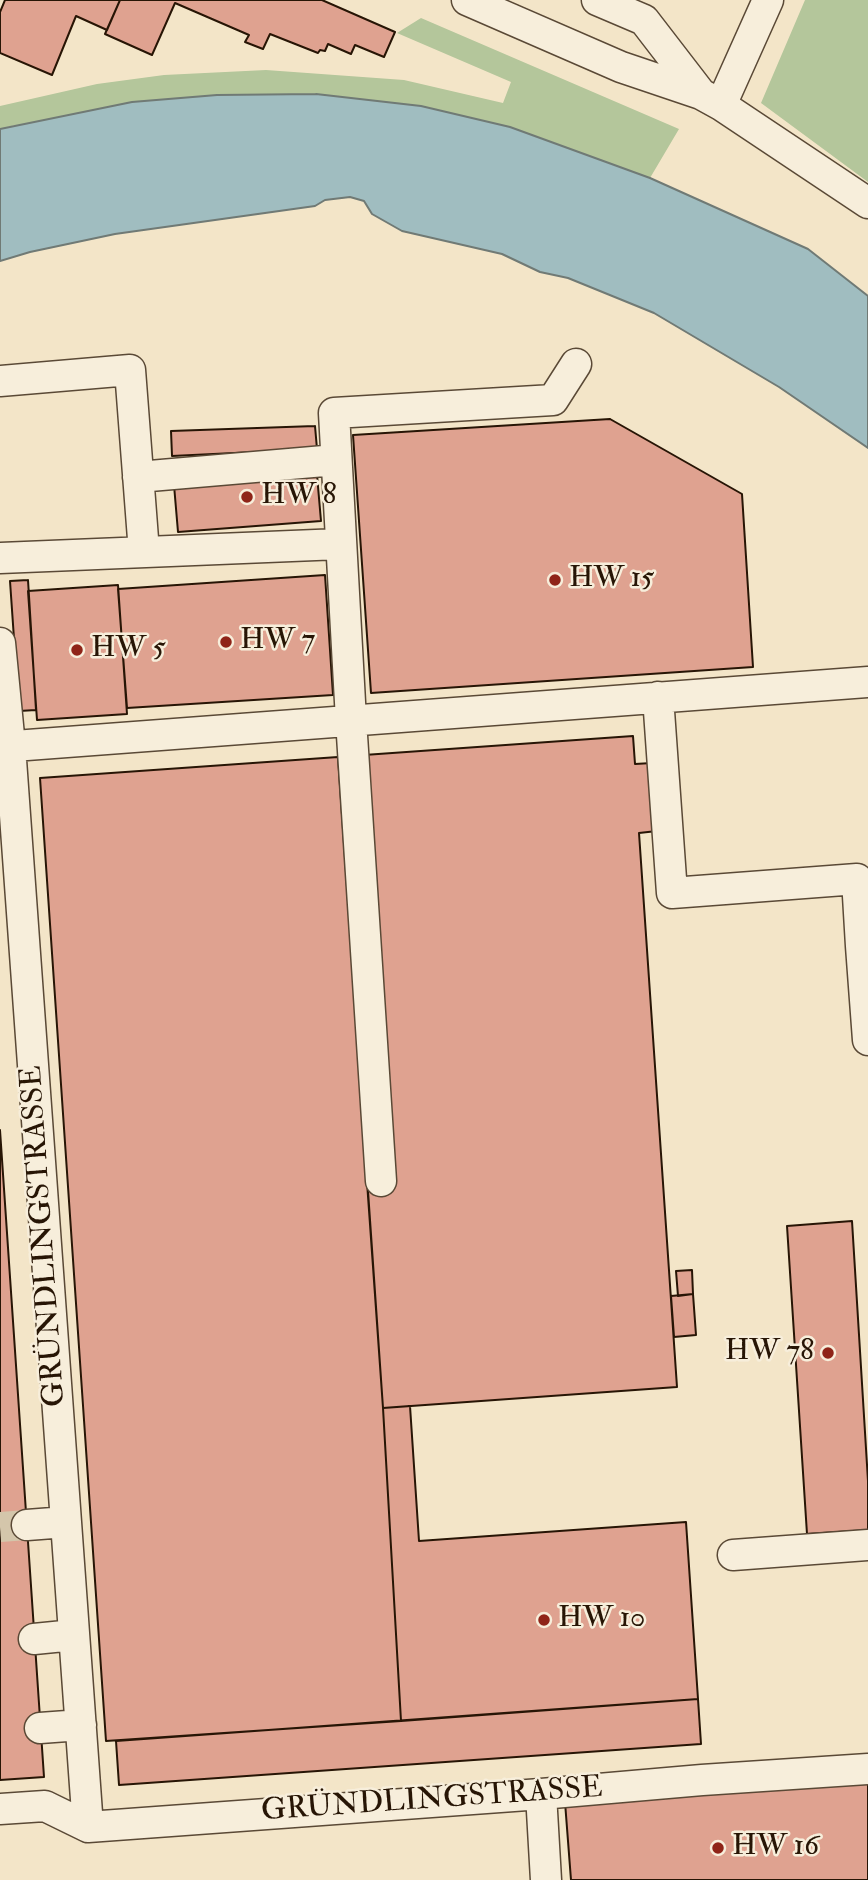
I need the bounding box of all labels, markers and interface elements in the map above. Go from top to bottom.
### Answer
place label: HW 8 [261,479,336,515]
marker: HW 8 [239,489,255,505]
place label: HW 15 [569,562,654,598]
marker: HW 15 [547,572,563,588]
place label: HW 7 [240,624,315,660]
place label: HW 5 [91,632,166,668]
marker: HW 7 [218,634,234,650]
marker: HW 5 [69,642,85,658]
street label: GRÜNDLINGSTRASSE [15,1064,75,1408]
place label: HW 78 [725,1335,814,1371]
marker: HW 78 [820,1345,836,1361]
place label: HW 10 [558,1602,645,1638]
marker: HW 10 [536,1612,552,1628]
street label: GRÜNDLINGSTRASSE [260,1771,604,1831]
place label: HW 16 [732,1830,819,1866]
marker: HW 16 [710,1840,726,1856]

